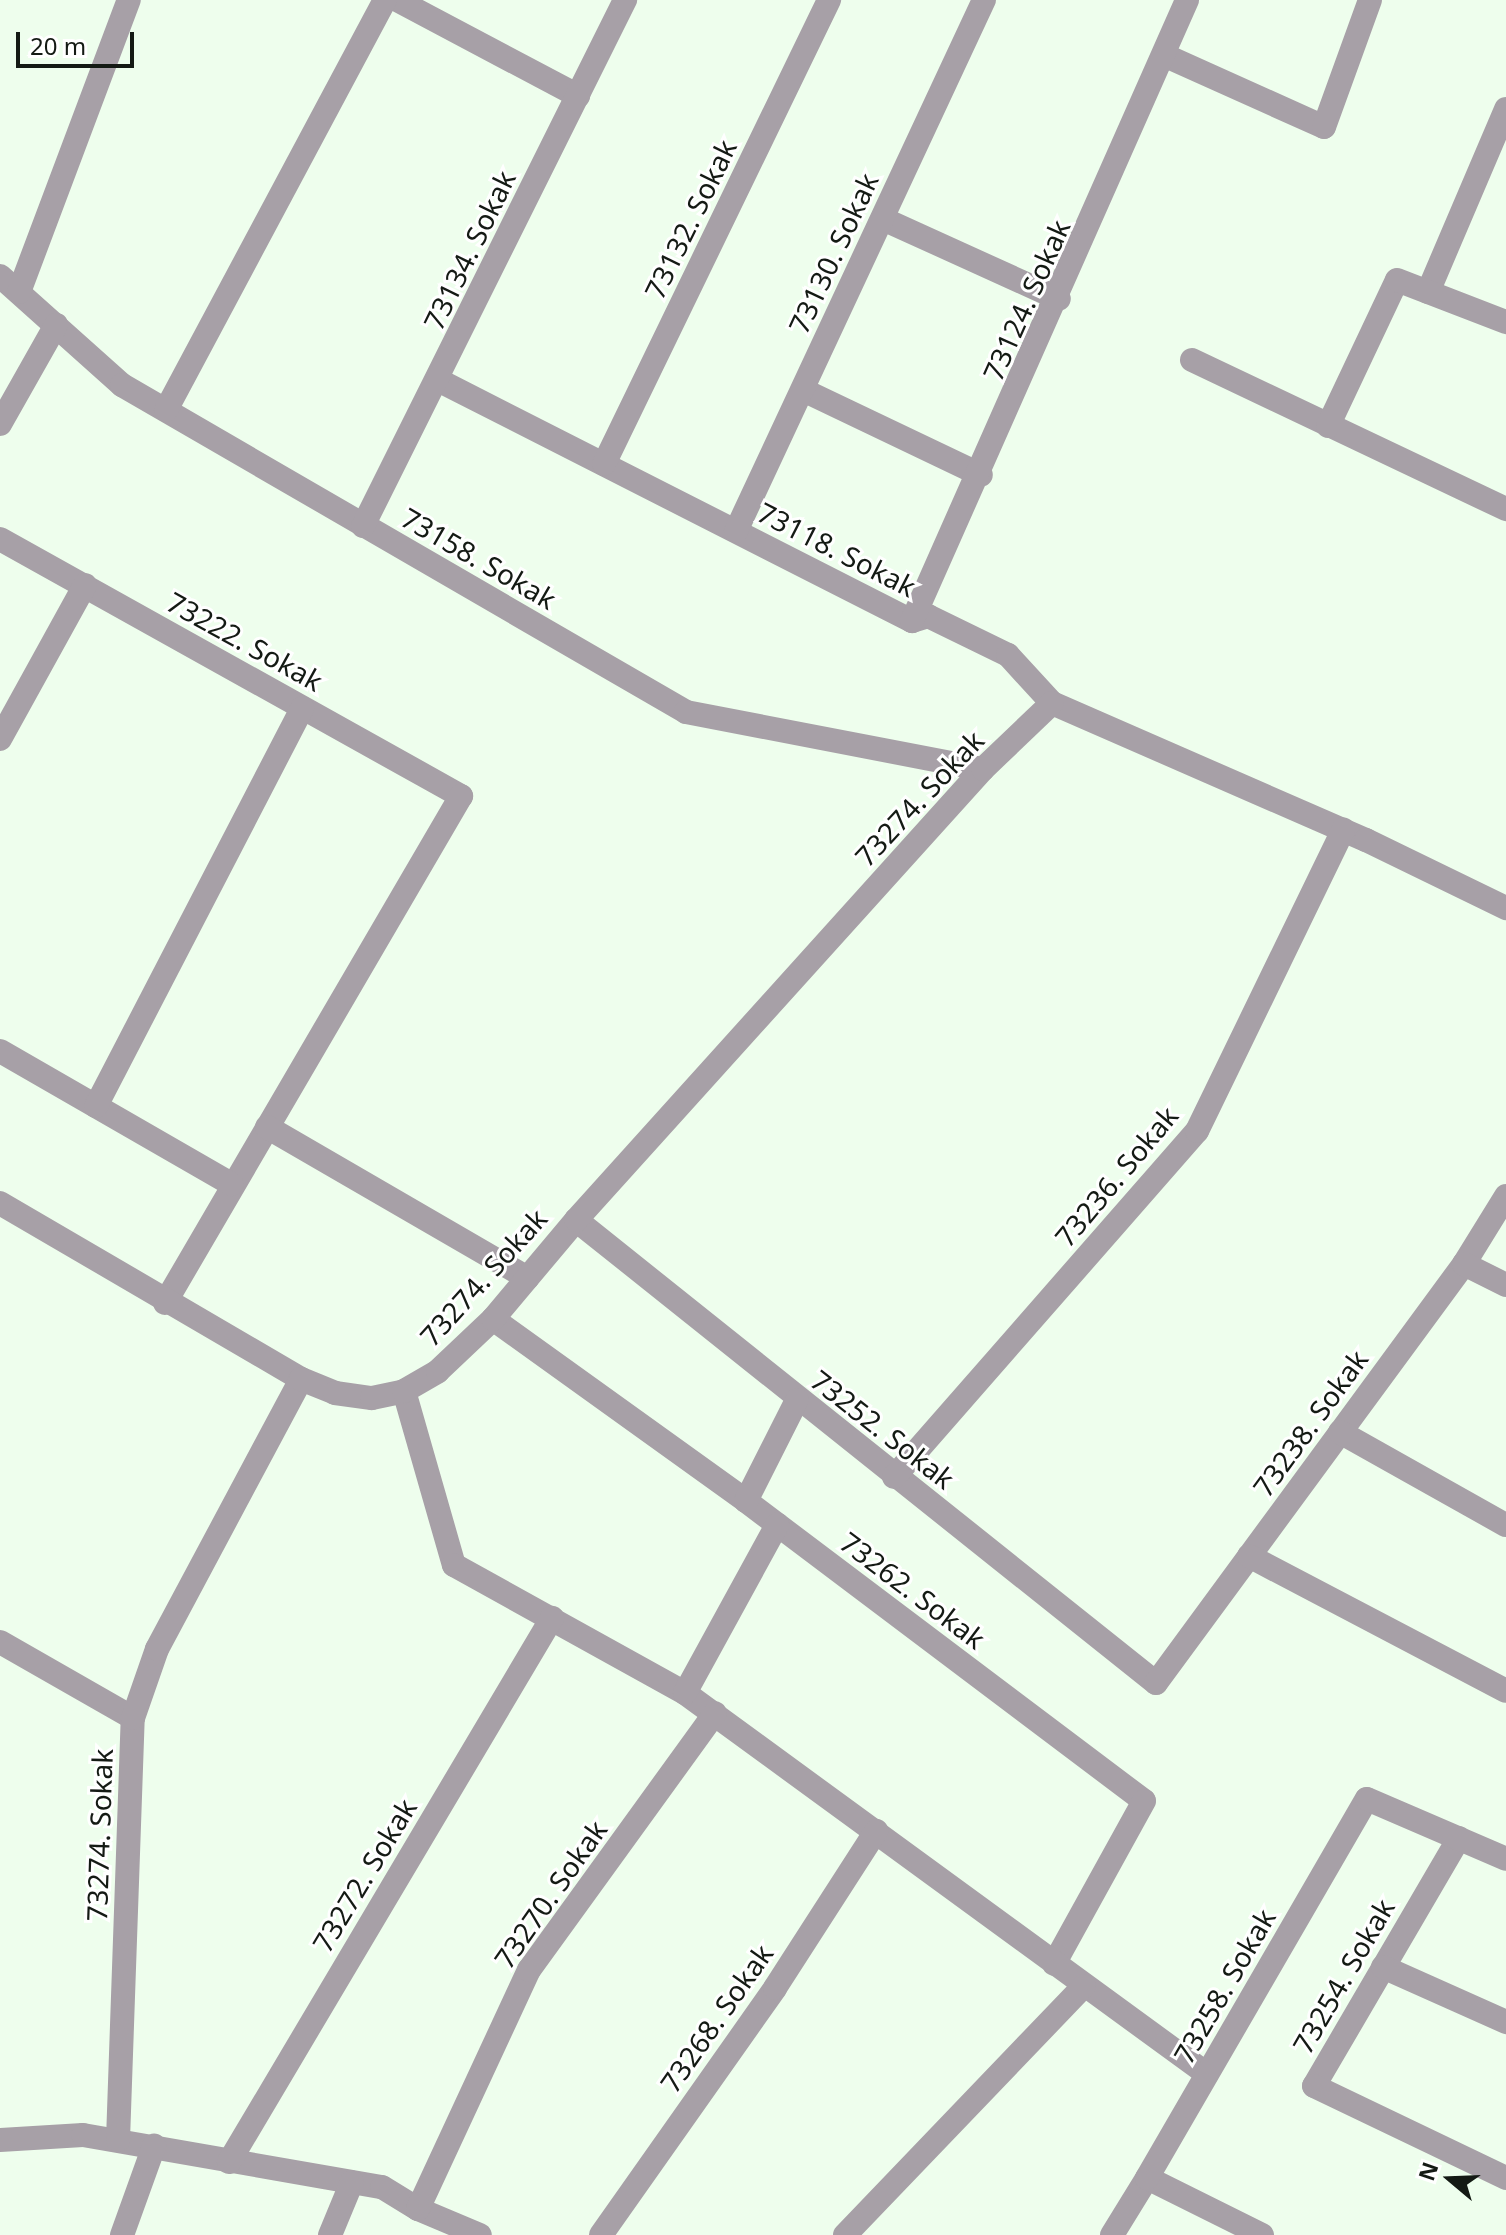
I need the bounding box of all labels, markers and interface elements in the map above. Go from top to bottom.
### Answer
scale bar [20,16,138,66]
text: 20 m [30,29,86,62]
street label: 73132. Sokak [637,134,743,304]
street label: 73134. Sokak [416,165,522,335]
street label: 73130. Sokak [781,168,885,338]
street label: 73124. Sokak [976,214,1076,386]
street label: 73118. Sokak [752,495,922,603]
street label: 73158. Sokak [396,500,562,616]
street label: 73222. Sokak [161,584,329,698]
street label: 73274. Sokak [848,723,990,873]
street label: 73236. Sokak [1048,1099,1184,1253]
street label: 73274. Sokak [413,1202,553,1352]
street label: 73238. Sokak [1246,1343,1374,1503]
street label: 73252. Sokak [805,1363,961,1495]
street label: 73262. Sokak [834,1525,992,1655]
street label: 73274. Sokak [79,1748,119,1922]
street label: 73272. Sokak [305,1792,423,1958]
street label: 73270. Sokak [487,1814,613,1974]
street label: 73254. Sokak [1285,1893,1401,2059]
street label: 73258. Sokak [1166,1903,1282,2069]
street label: 73268. Sokak [653,1938,779,2098]
north arrow [1410,2139,1490,2219]
text: N [1410,2158,1444,2185]

